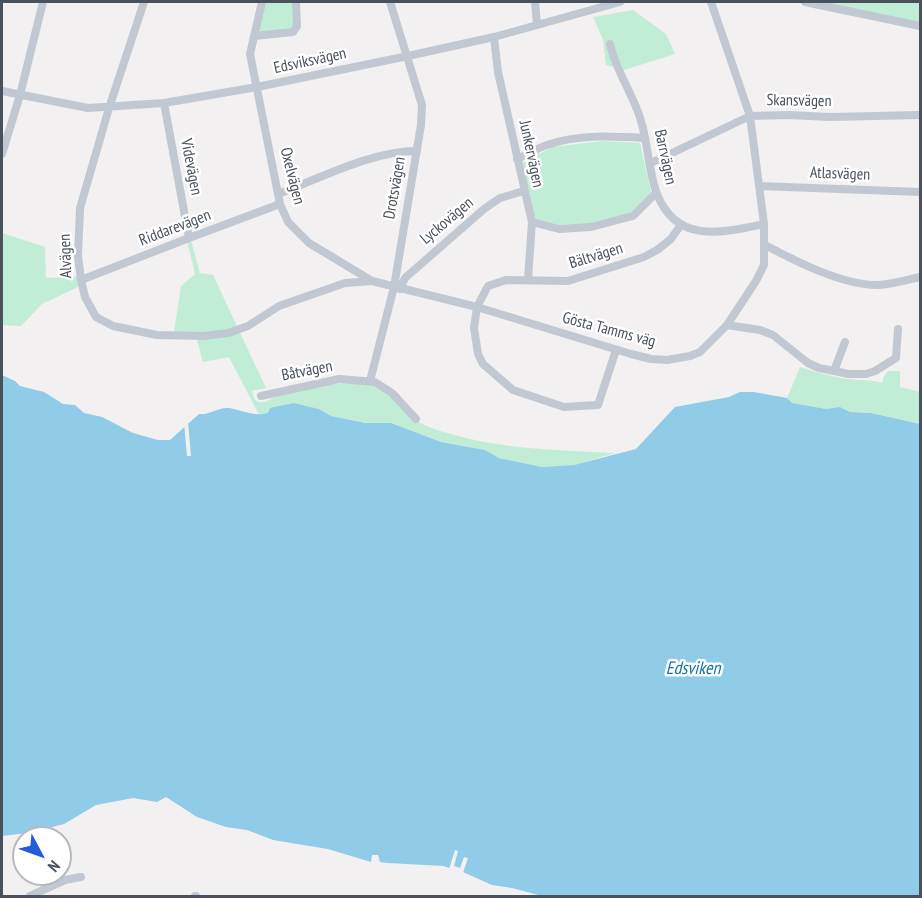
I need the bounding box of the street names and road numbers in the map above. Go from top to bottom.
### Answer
street label: Edsviksvägen [272,44,348,78]
street label: Skansvägen [766,91,832,111]
street label: Junkervägen [515,119,547,189]
street label: Barrvägen [650,128,680,186]
street label: Videvägen [176,137,206,197]
street label: Oxelvägen [276,145,308,207]
street label: Drotsvägen [380,155,410,221]
street label: Atlasvägen [809,163,871,185]
street label: Lyckovägen [417,193,477,249]
street label: Riddarevägen [136,206,214,250]
street label: Alvägen [56,233,76,279]
street label: Bältvägen [567,239,625,273]
street label: Gösta Tamms väg [560,308,658,352]
street label: Båtvägen [280,357,334,385]

